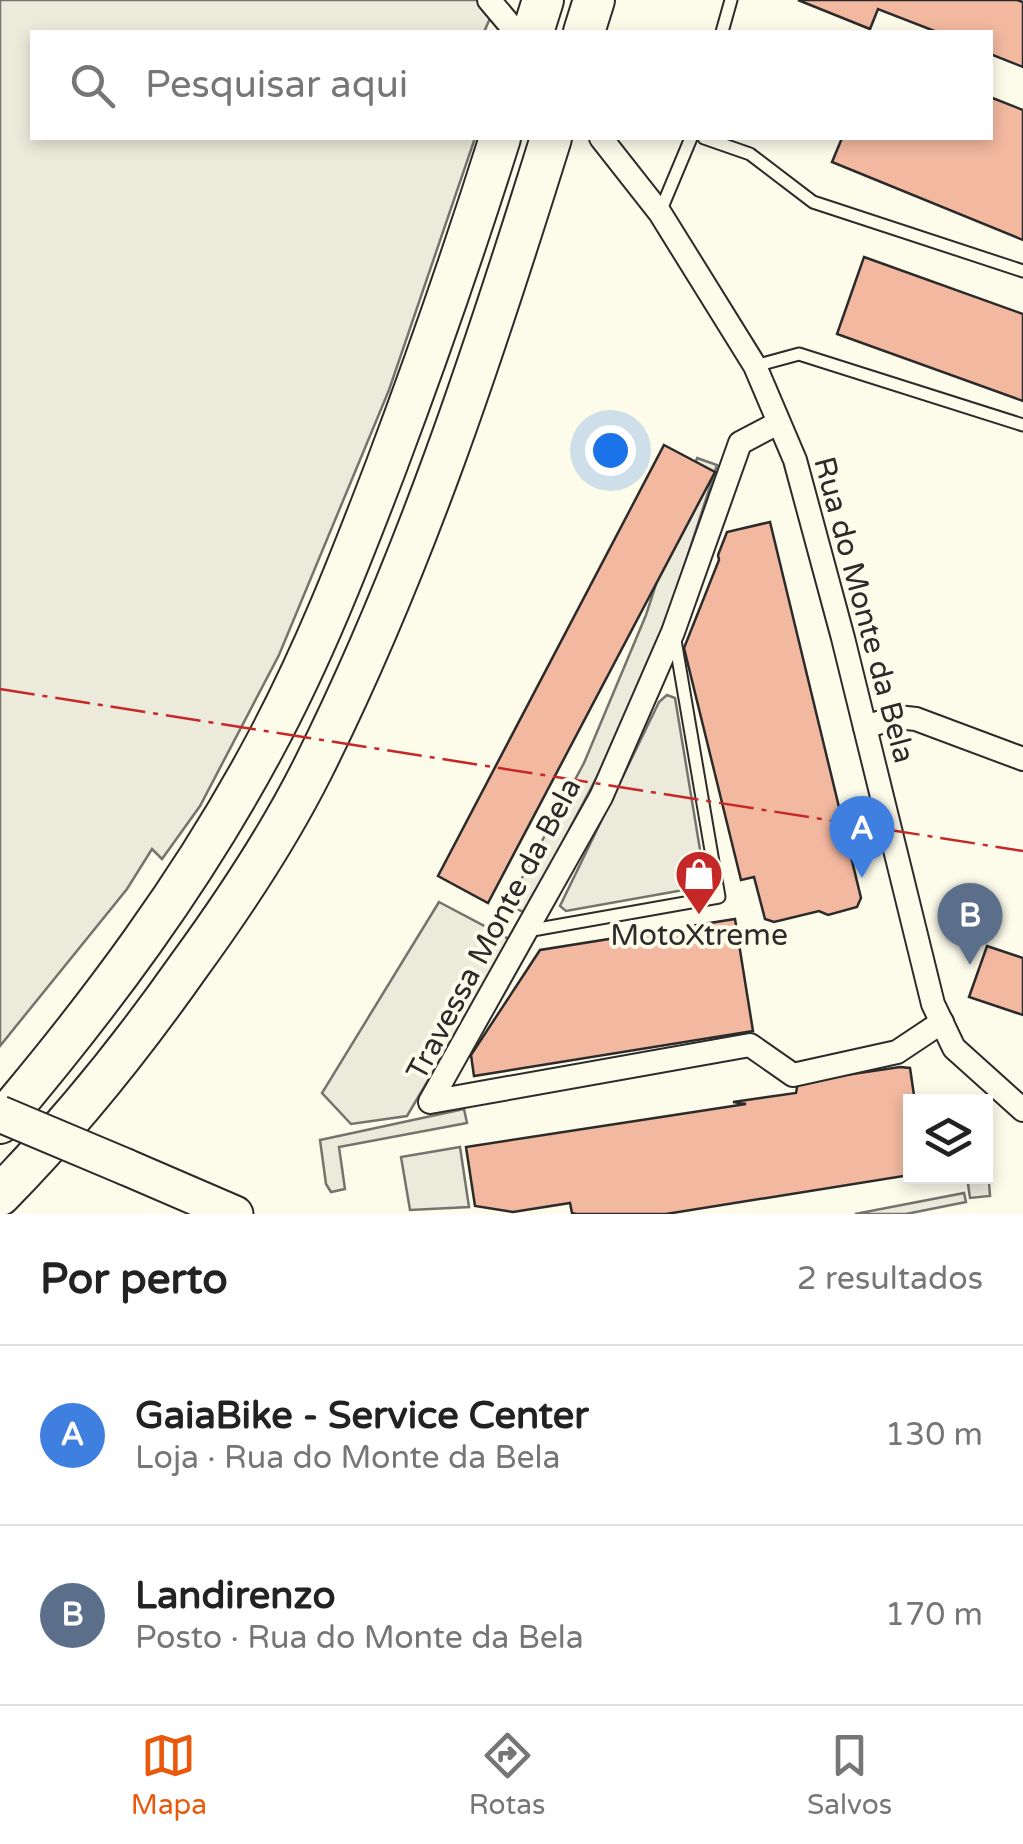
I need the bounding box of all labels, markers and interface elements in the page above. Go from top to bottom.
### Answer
search box [30,30,993,140]
icon: search [65,58,120,113]
text: Pesquisar aqui [145,62,408,108]
your location [585,425,636,476]
street label: Rua do Monte da Bela [805,453,923,767]
street label: Travessa Monte da Bela [399,772,589,1086]
pin: A [830,796,894,878]
shop icon: MotoXtreme [673,848,725,916]
pin: B [938,882,1002,965]
place label: MotoXtreme [610,917,788,954]
map controls [903,1094,993,1184]
button: layers [903,1094,993,1184]
text: Por perto [40,1254,228,1305]
text: 2 resultados [797,1260,983,1298]
text: GaiaBike - Service Center [135,1393,589,1439]
text: A [61,1416,84,1454]
text: 130 m [885,1416,983,1454]
text: Loja · Rua do Monte da Bela [135,1439,561,1477]
text: Landirenzo [135,1573,336,1619]
text: B [61,1596,84,1634]
text: 170 m [885,1596,983,1634]
text: Posto · Rua do Monte da Bela [135,1619,584,1657]
tab: Mapa [131,1728,207,1822]
tab: Rotas [469,1728,545,1822]
tab: Salvos [807,1728,892,1822]

